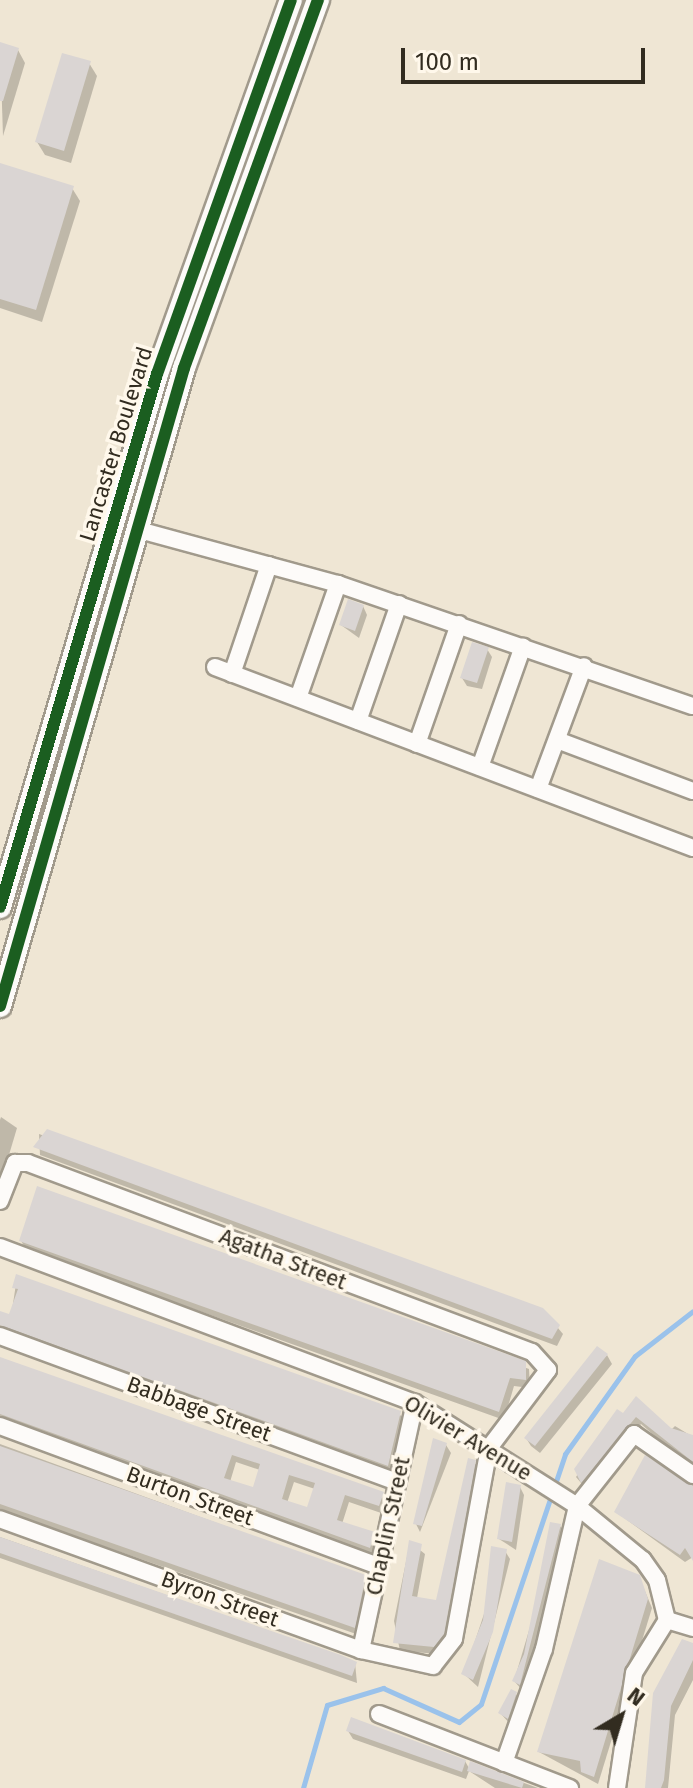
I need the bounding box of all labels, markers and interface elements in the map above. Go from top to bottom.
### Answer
scale bar [405,32,649,82]
text: 100 m [415,48,479,76]
street label: Lancaster Boulevard [74,343,158,545]
street label: Agatha Street [216,1223,350,1295]
street label: Babbage Street [123,1371,275,1447]
street label: Olivier Avenue [399,1390,537,1486]
street label: Chaplin Street [360,1454,416,1598]
street label: Burton Street [123,1461,257,1531]
street label: Byron Street [158,1566,282,1632]
north arrow [581,1676,661,1756]
text: N [622,1682,650,1712]

